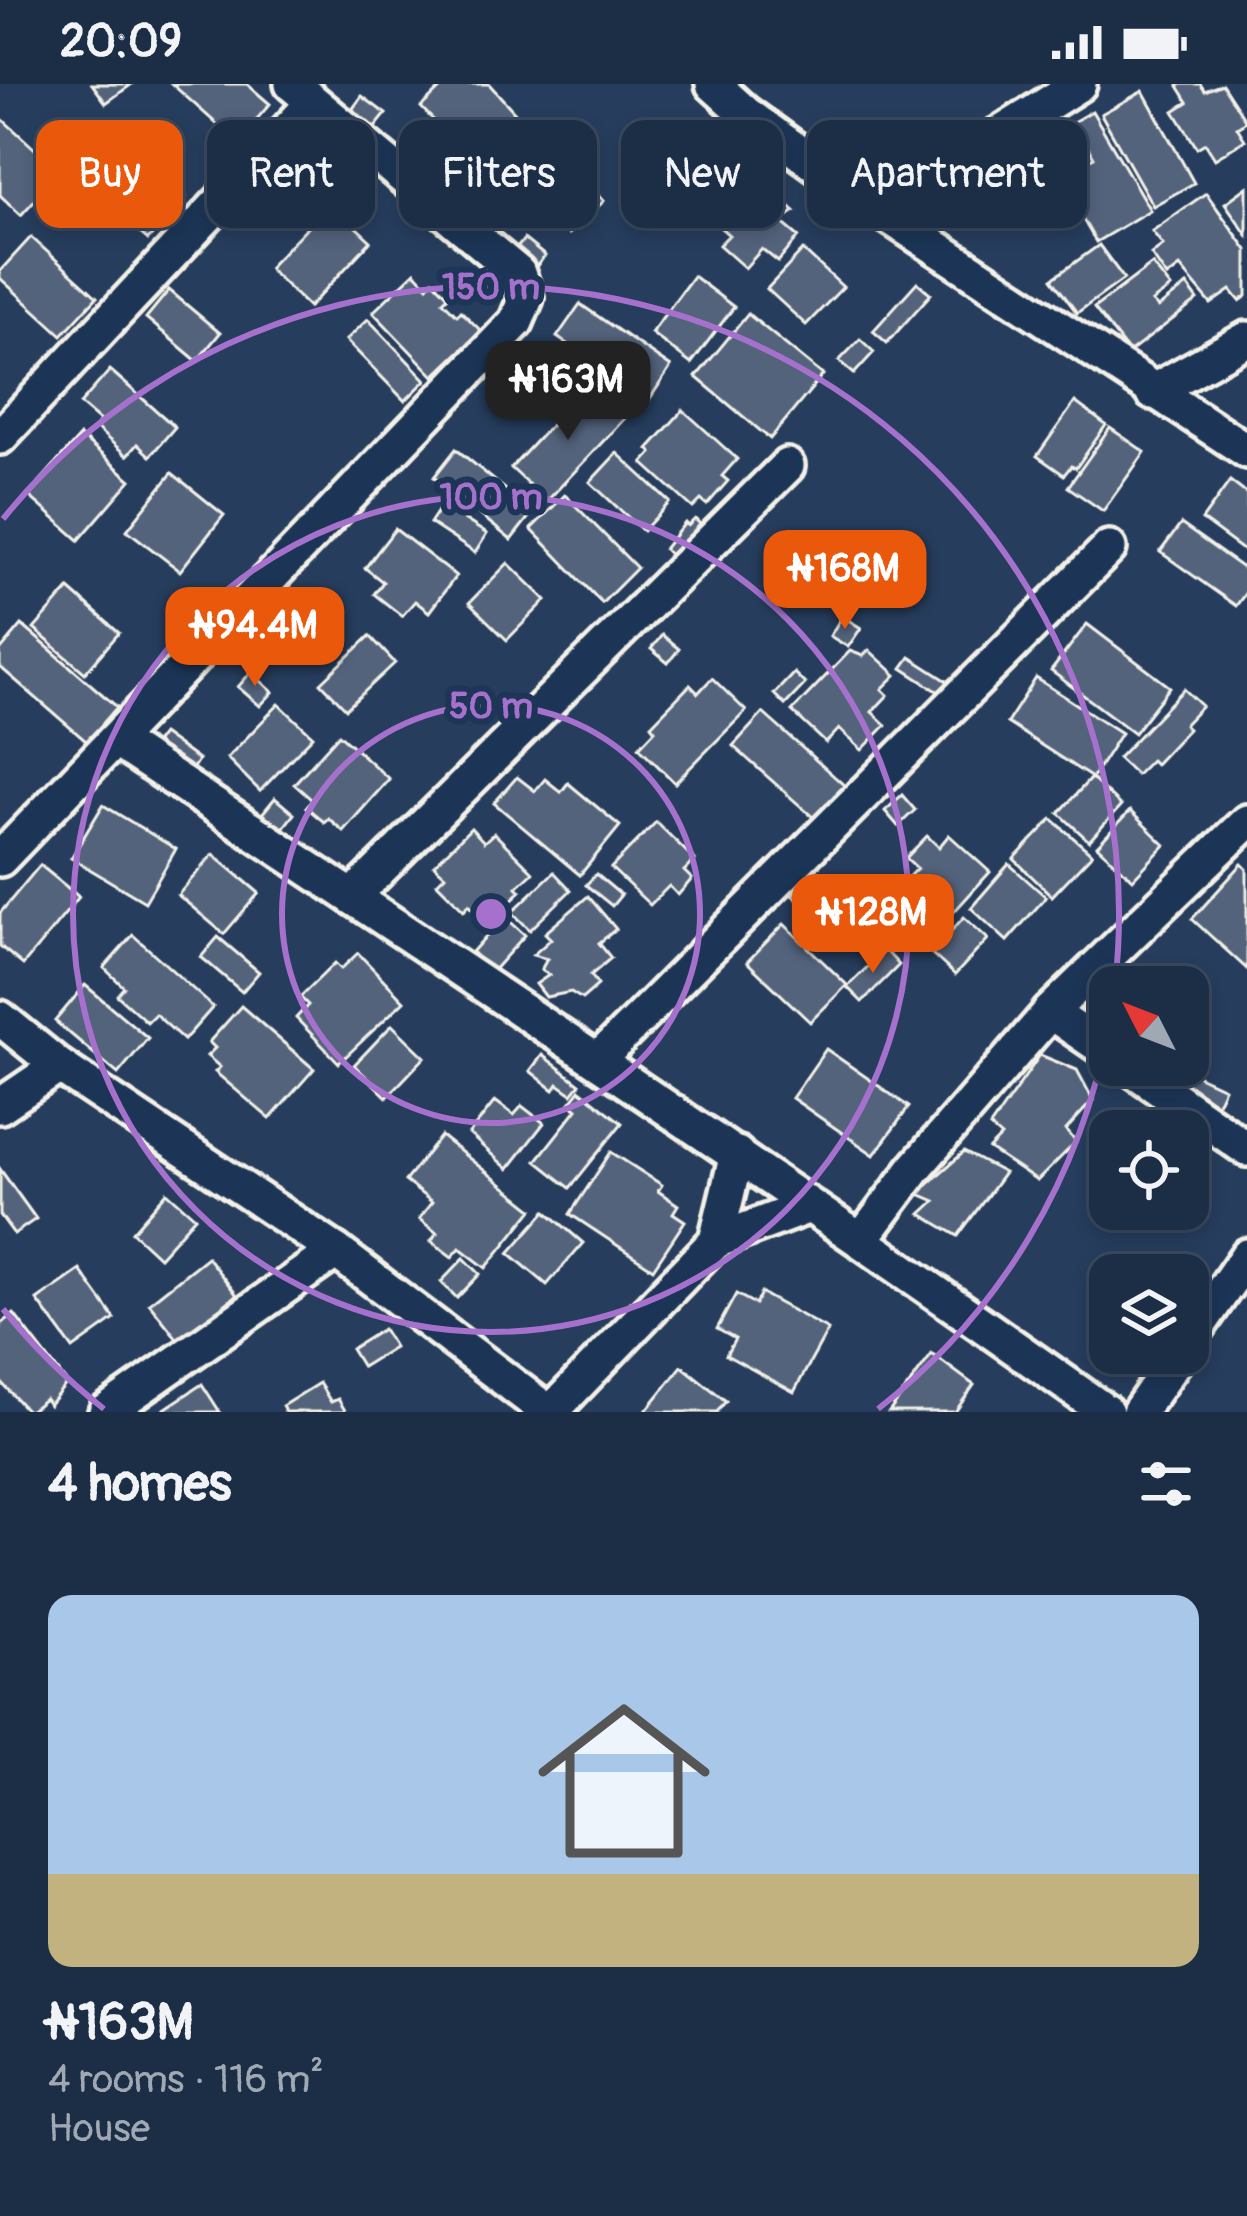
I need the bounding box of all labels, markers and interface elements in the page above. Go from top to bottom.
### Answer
text: 20:09 [60,14,182,70]
chip: Buy [36,120,183,228]
chip: Rent [207,120,375,228]
chip: Filters [399,120,597,228]
chip: New [621,120,783,228]
chip: Apartment [807,120,1087,228]
text: 150 m [442,265,540,310]
pin: ₦163M [484,341,652,443]
text: ₦163M [512,355,624,404]
text: 100 m [439,475,543,520]
pin: ₦168M [761,530,929,632]
text: ₦168M [790,544,900,593]
pin: ₦94.4M [157,587,353,689]
text: ₦94.4M [192,601,318,650]
text: 50 m [449,684,533,729]
pin: ₦128M [789,874,957,976]
text: ₦128M [819,888,927,937]
centre of rings [470,893,512,935]
north arrow [1089,966,1209,1086]
map controls [1089,966,1209,1374]
button: locate [1089,1110,1209,1230]
button: layers [1089,1254,1209,1374]
icon: filters [1133,1451,1199,1517]
text: 4 homes [48,1452,232,1516]
icon: home [516,1673,732,1889]
text: ₦163M [48,1991,193,2055]
text: 4 rooms · 116 m² [48,2055,324,2104]
text: House [48,2104,150,2153]

